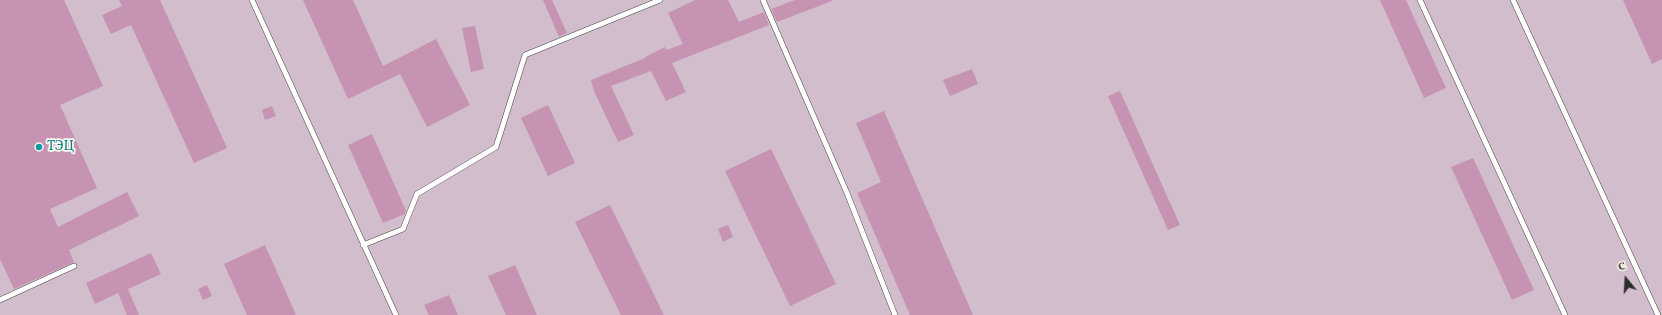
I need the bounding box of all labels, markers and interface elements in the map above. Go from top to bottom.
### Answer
place label: ТЭЦ [47,139,74,155]
marker: ТЭЦ [34,142,44,152]
north arrow [1606,259,1646,299]
text: С [1616,259,1628,275]

